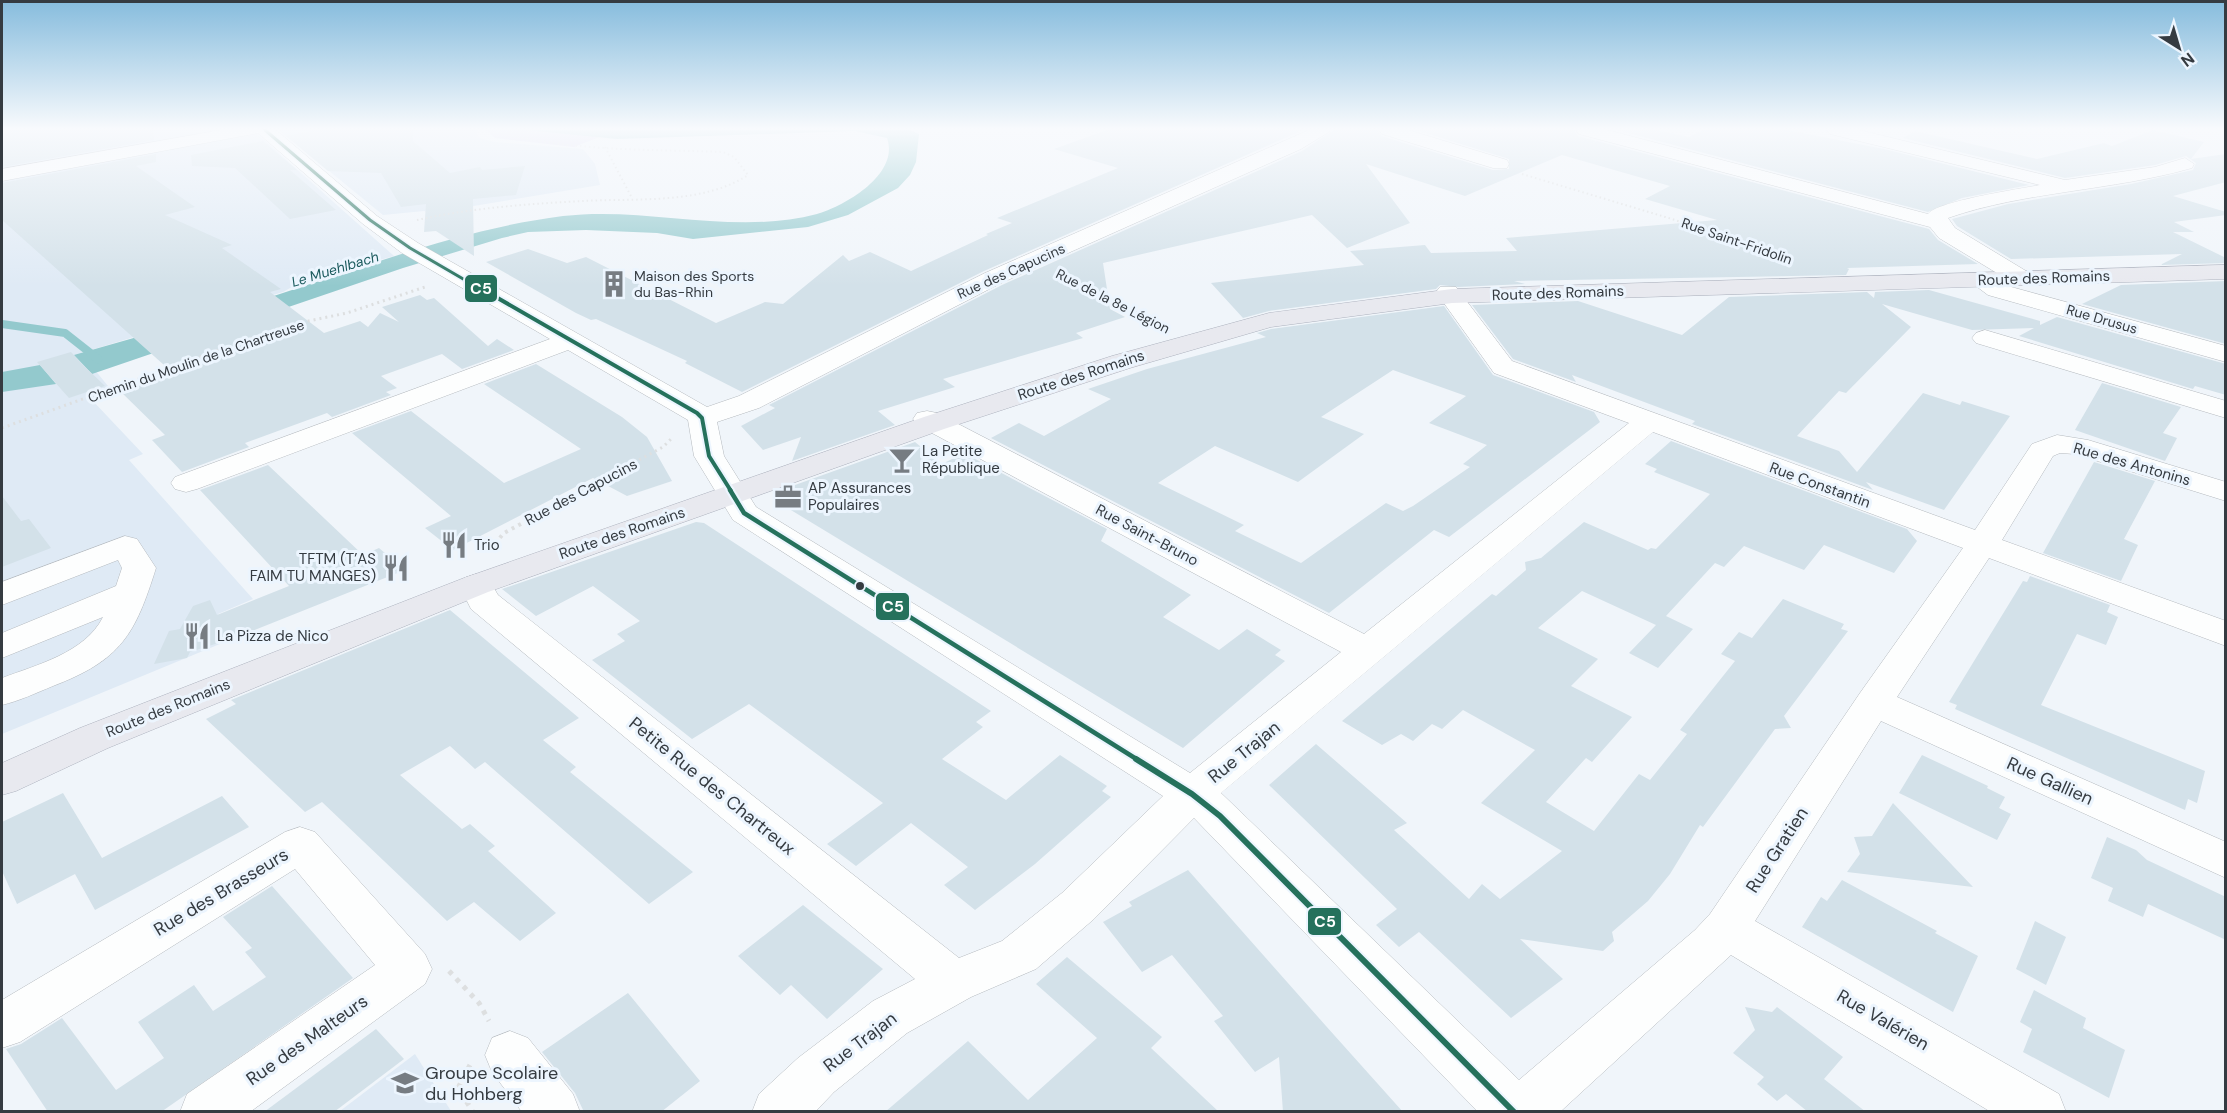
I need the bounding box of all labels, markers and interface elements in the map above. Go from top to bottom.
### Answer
north arrow [2149,18,2209,78]
text: N [2177,48,2199,71]
street label: Rue Saint-Fridolin [1679,214,1795,268]
street label: Rue des Capucins [954,239,1068,303]
water label: Le Muehlbach [289,247,381,291]
street label: Rue de la 8e Légion [1053,264,1173,338]
street label: Route des Romains [1978,266,2110,290]
place label: Maison des Sports du Bas-Rhin [634,267,754,301]
building icon: Maison des Sports du Bas-Rhin [599,269,629,299]
line badge: C5 [464,274,498,303]
text: C5 [470,278,492,299]
street label: Route des Romains [1492,281,1624,305]
street label: Rue Drusus [2064,300,2140,338]
street label: Chemin du Moulin de la Chartreuse [85,315,307,407]
street label: Route des Romains [1015,345,1147,405]
street label: Rue des Antonins [2071,438,2193,490]
place label: La Petite République [922,441,1000,478]
bar icon: La Petite République [887,445,917,475]
street label: Rue des Capucins [521,454,641,530]
street label: Rue Constantin [1767,457,1873,513]
place label: AP Assurances Populaires [808,478,911,515]
office icon: AP Assurances Populaires [773,482,803,512]
street label: Rue Saint-Bruno [1092,499,1202,571]
street label: Route des Romains [556,502,688,564]
restaurant icon: Trio [439,530,469,560]
place label: Trio [474,535,500,555]
place label: TFTM (T’AS FAIM TU MANGES) [250,549,376,586]
restaurant icon: TFTM (T’AS FAIM TU MANGES) [381,553,411,583]
unlabelled marker [854,580,866,592]
line badge: C5 [875,592,910,621]
text: C5 [882,596,904,617]
restaurant icon: La Pizza de Nico [182,621,212,651]
place label: La Pizza de Nico [217,626,329,646]
street label: Route des Romains [103,674,233,742]
street label: Petite Rue des Chartreux [624,712,800,860]
street label: Rue Trajan [1203,716,1285,788]
street label: Rue Gallien [2003,751,2097,811]
street label: Rue Gratien [1740,802,1814,898]
street label: Rue des Brasseurs [149,842,293,942]
line badge: C5 [1307,907,1342,936]
text: C5 [1314,911,1336,932]
street label: Rue Valérien [1833,984,1933,1056]
street label: Rue des Malteurs [241,989,373,1091]
street label: Rue Trajan [818,1007,902,1077]
place label: Groupe Scolaire du Hohberg [425,1061,558,1106]
school or university icon: Groupe Scolaire du Hohberg [390,1068,420,1098]

